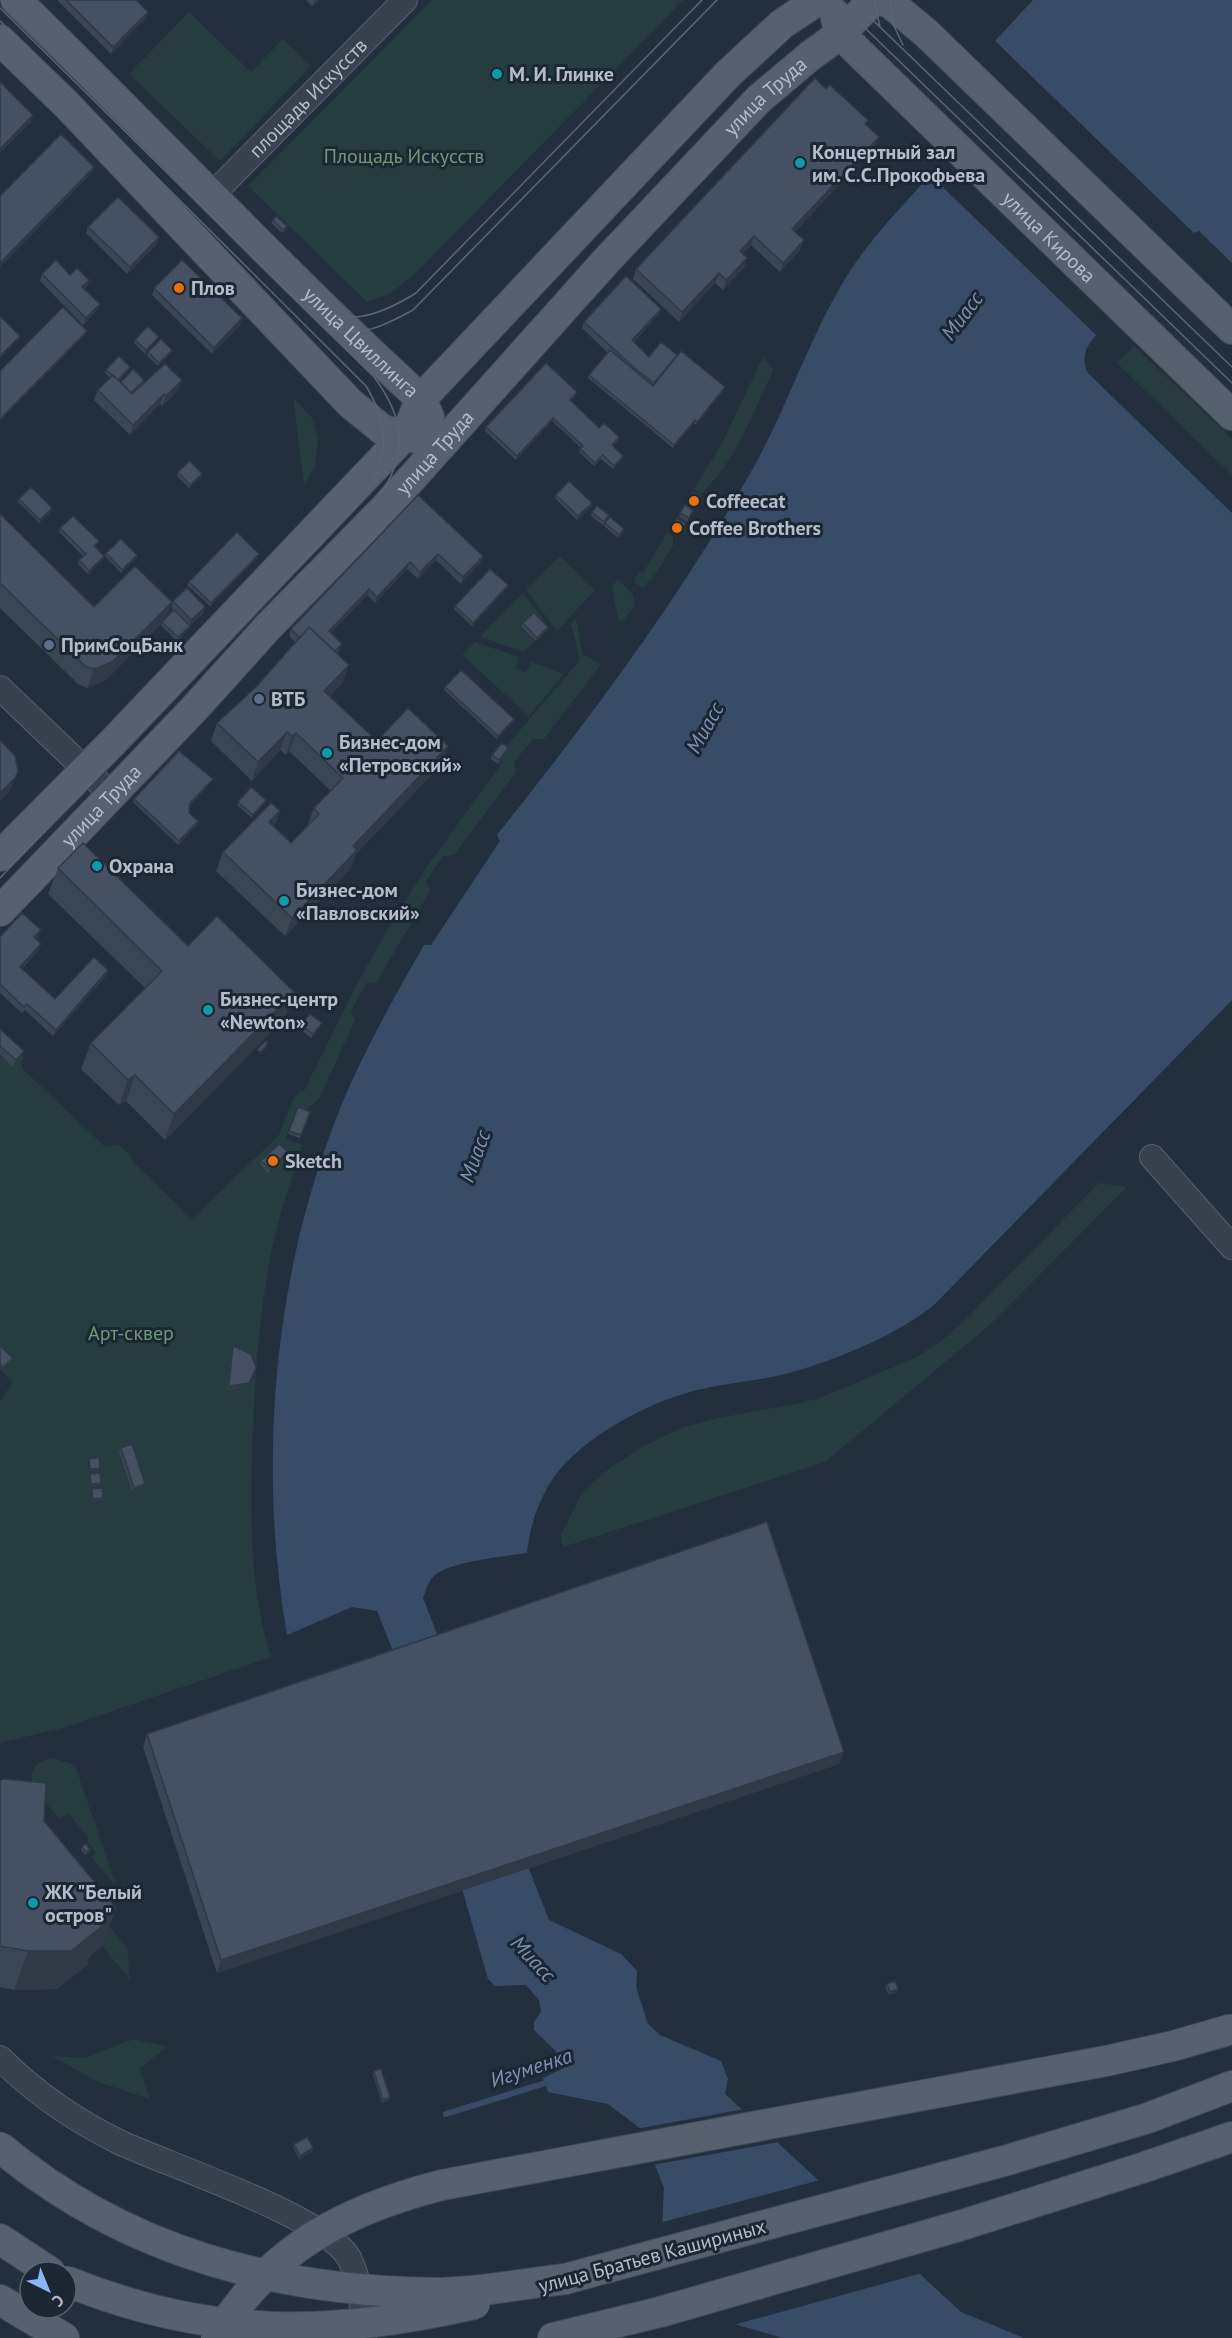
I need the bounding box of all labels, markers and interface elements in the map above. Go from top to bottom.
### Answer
street label: площадь Искусств [243,33,373,163]
street label: улица Труда [718,51,812,141]
place label: М. И. Глинке [509,61,614,87]
marker: М. И. Глинке [490,67,504,81]
place label: Концертный зал им. С.С.Прокофьева [812,139,985,188]
park label: Площадь Искусств [324,143,484,169]
marker: Концертный зал им. С.С.Прокофьева [793,156,807,170]
street label: улица Кирова [997,186,1101,289]
place label: Плов [191,275,235,301]
marker: Плов [172,281,186,295]
street label: улица Цвиллинга [298,281,424,403]
water label: Миасс [935,285,989,345]
street label: улица Труда [390,405,479,500]
place label: Coffeecat [706,488,785,514]
marker: Coffeecat [687,494,701,508]
place label: Coffee Brothers [689,515,821,541]
marker: Coffee Brothers [670,521,684,535]
place label: ПримСоцБанк [61,632,183,658]
marker: ПримСоцБанк [42,638,56,652]
place label: ВТБ [271,686,305,712]
marker: ВТБ [252,692,266,706]
water label: Миасс [680,697,730,758]
place label: Бизнес-дом «Петровский» [339,729,462,778]
marker: Бизнес-дом «Петровский» [320,746,334,760]
street label: улица Труда [55,759,147,853]
place label: Охрана [109,853,174,879]
marker: Охрана [90,859,104,873]
place label: Бизнес-дом «Павловский» [296,877,420,926]
marker: Бизнес-дом «Павловский» [277,894,291,908]
place label: Бизнес-центр «Newton» [220,986,338,1035]
marker: Бизнес-центр «Newton» [201,1003,215,1017]
water label: Миасс [453,1125,497,1186]
place label: Sketch [285,1148,342,1174]
marker: Sketch [266,1154,280,1168]
park label: Арт-сквер [88,1320,174,1346]
place label: ЖК "Белый остров" [44,1879,142,1928]
marker: ЖК "Белый остров" [26,1896,40,1910]
water label: Миасс [505,1930,562,1988]
water label: Игуменка [486,2041,576,2093]
street label: улица Братьев Кашириных [535,2213,769,2299]
north arrow [18,2260,78,2320]
text: С [48,2291,68,2311]

